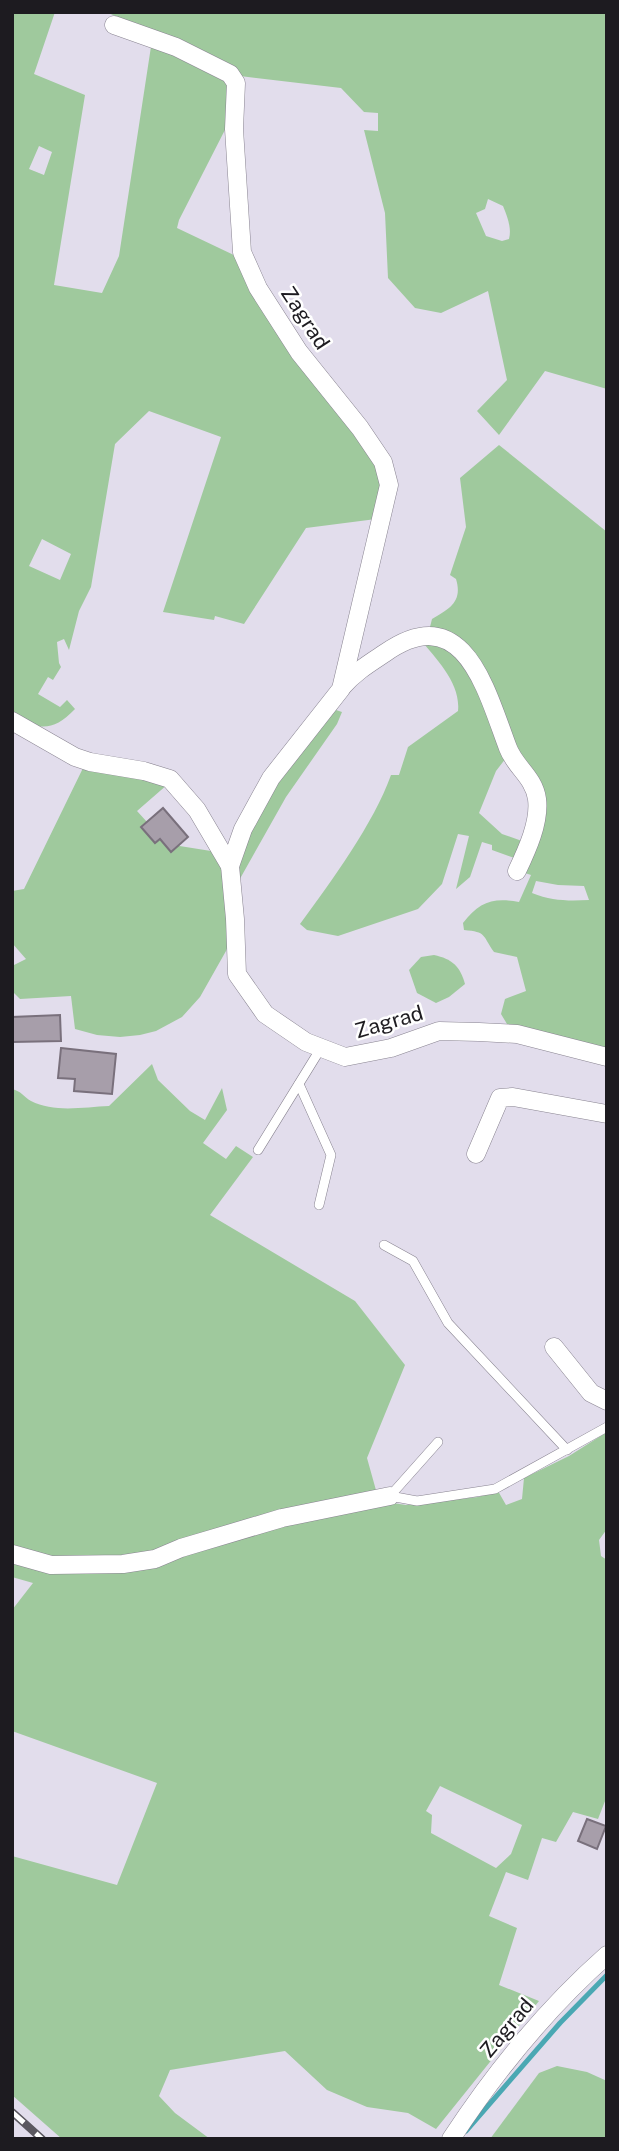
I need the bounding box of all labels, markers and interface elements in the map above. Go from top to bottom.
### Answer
street label: Zagrad [276,282,335,354]
street label: Zagrad [352,1000,426,1043]
street label: Zagrad [474,1993,539,2063]

